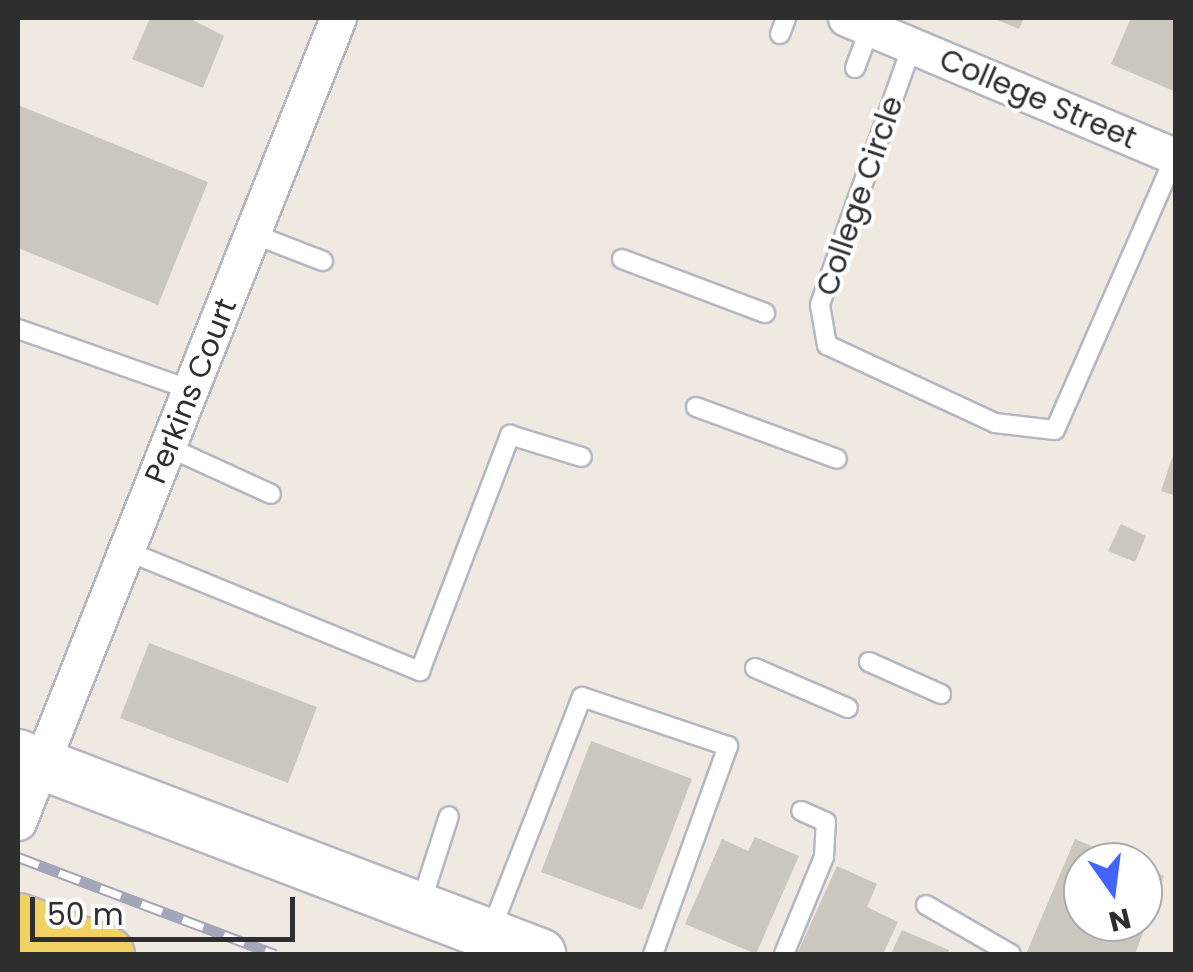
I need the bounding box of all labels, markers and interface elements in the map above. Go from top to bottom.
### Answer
street label: College Street [934,41,1142,157]
street label: College Circle [809,92,911,300]
street label: Perkins Court [138,293,244,489]
north arrow [1063,842,1163,942]
scale bar [35,877,300,939]
text: 50 m [47,893,124,936]
text: N [1105,898,1135,941]

